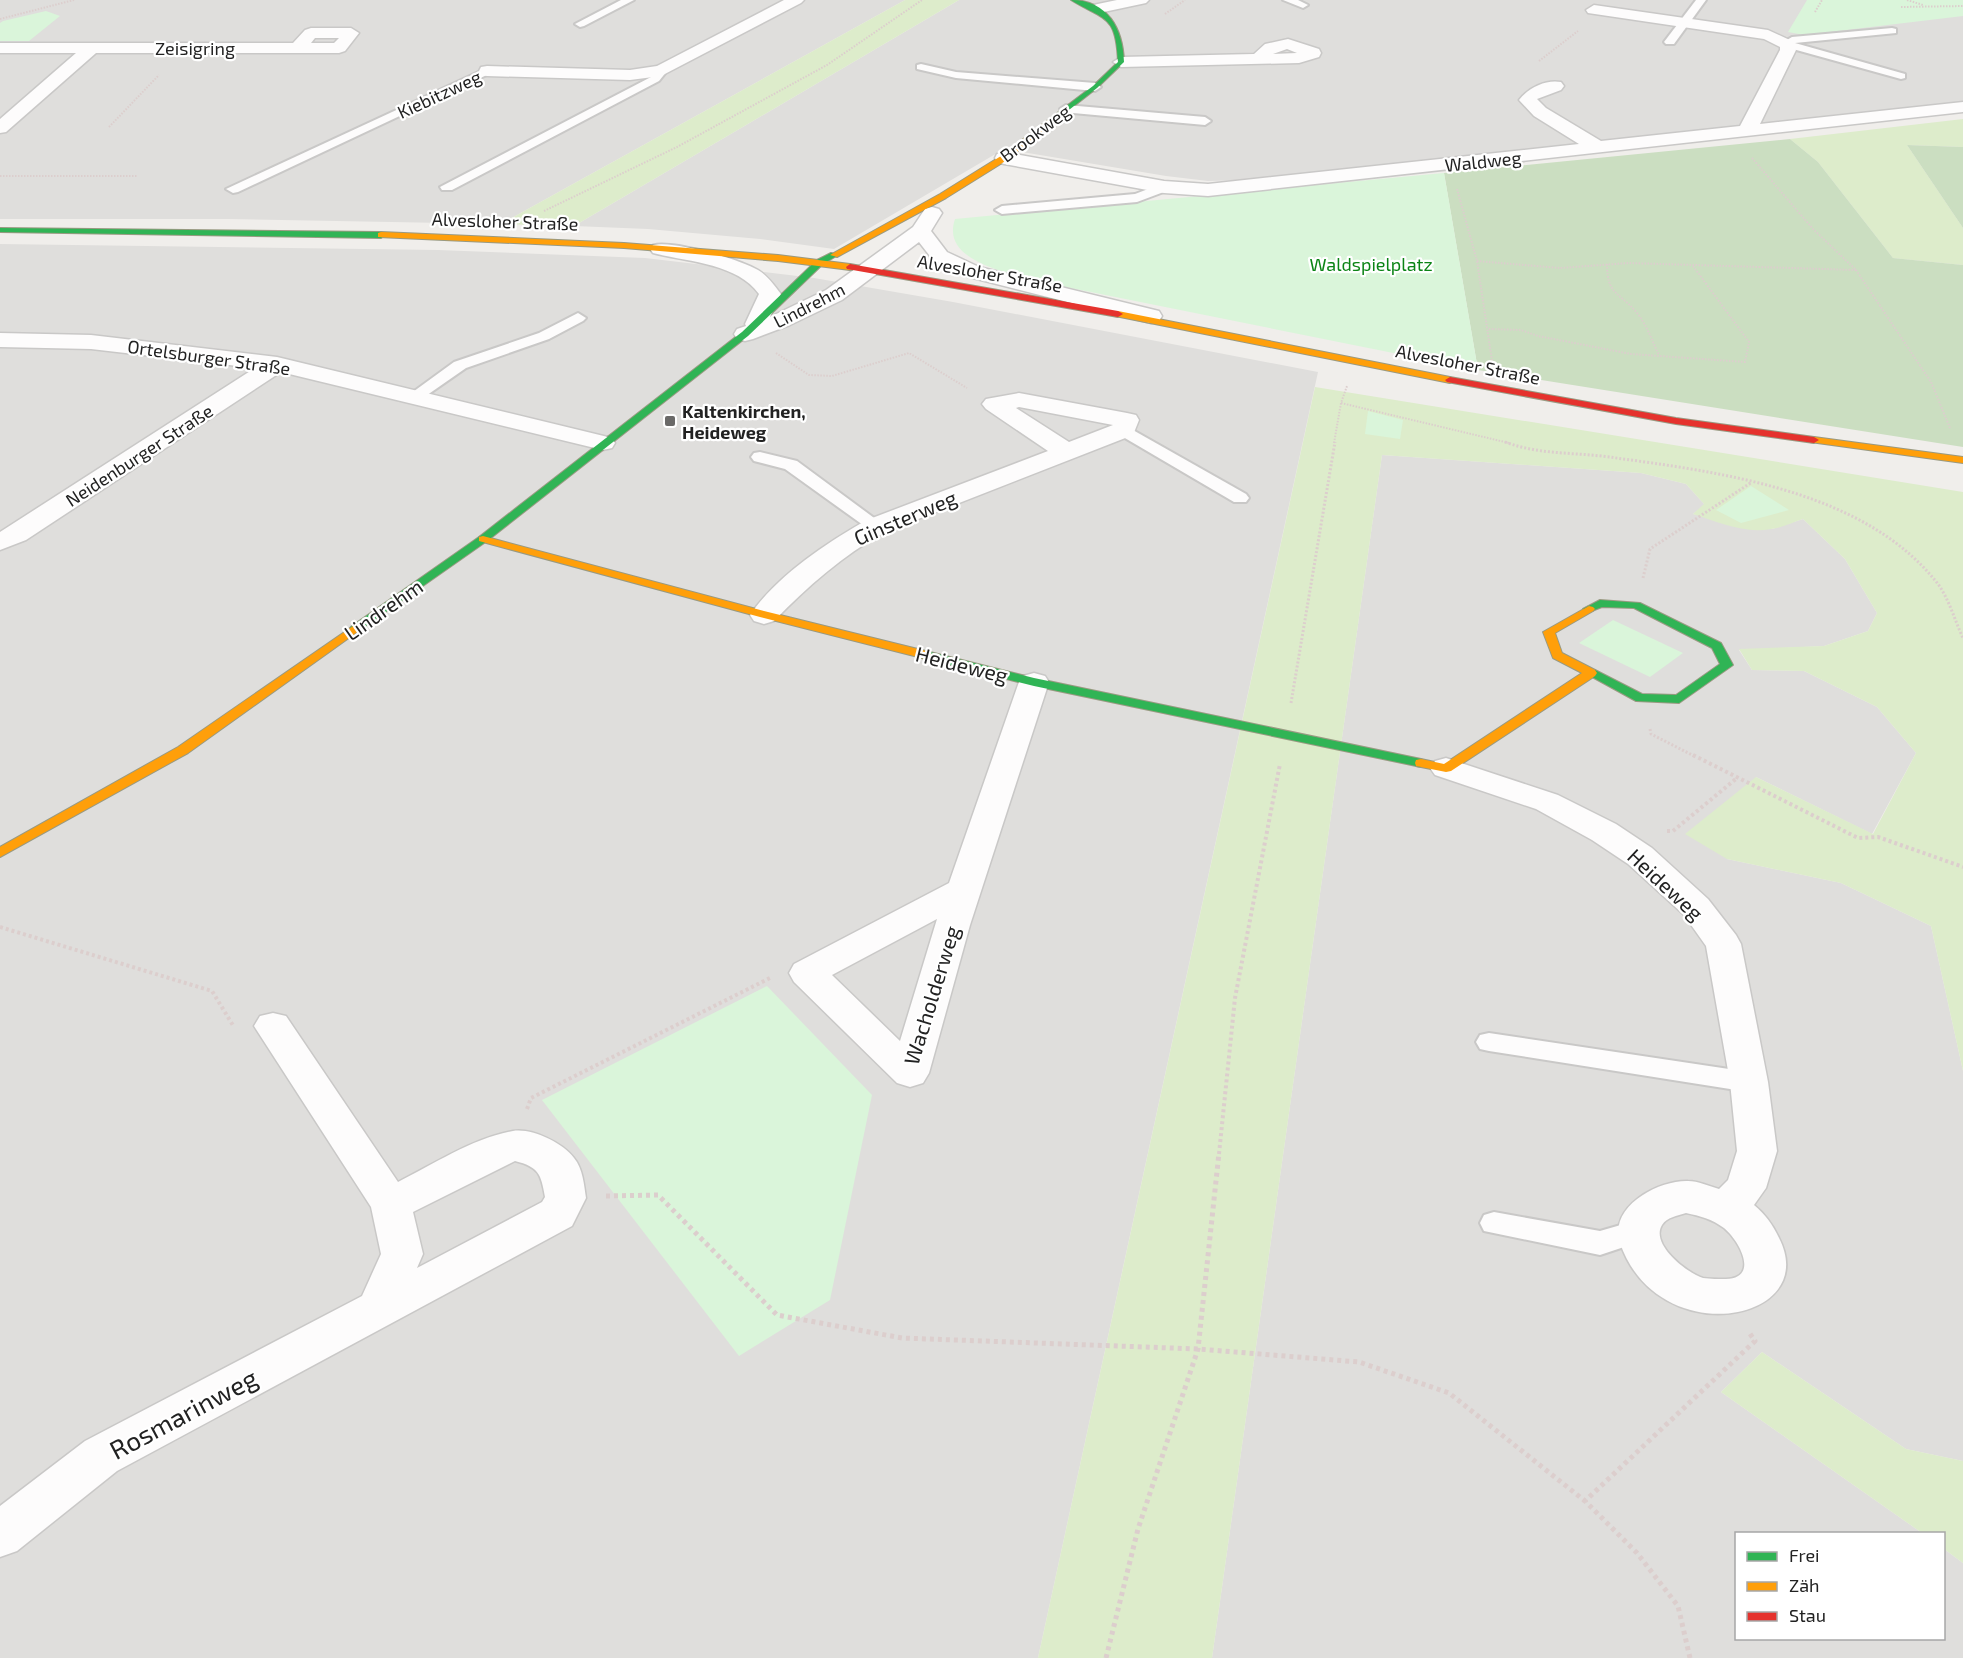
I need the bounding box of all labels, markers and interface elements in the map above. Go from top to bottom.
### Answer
street label: Zeisigring [155,37,235,59]
street label: Kiebitzweg [394,65,484,123]
street label: Brookweg [996,99,1074,167]
street label: Waldweg [1444,146,1522,176]
street label: Alvesloher Straße [431,207,579,235]
street label: Alvesloher Straße [916,249,1064,297]
park label: Waldspielplatz [1309,253,1433,275]
street label: Lindrehm [770,278,848,332]
street label: Ortelsburger Straße [126,335,292,379]
street label: Alvesloher Straße [1394,339,1542,389]
street label: Neidenburger Straße [61,399,217,511]
place label: Kaltenkirchen, Heideweg [682,400,806,443]
marker: Kaltenkirchen, Heideweg [663,414,677,428]
street label: Ginsterweg [850,484,960,550]
street label: Lindrehm [339,573,427,645]
street label: Heideweg [913,640,1011,688]
street label: Heideweg [1623,843,1709,925]
street label: Wacholderweg [898,922,964,1067]
street label: Rosmarinweg [104,1361,262,1465]
legend [1735,1532,1945,1640]
text: Frei [1789,1544,1820,1566]
text: Zäh [1789,1574,1820,1596]
text: Stau [1789,1604,1826,1626]

